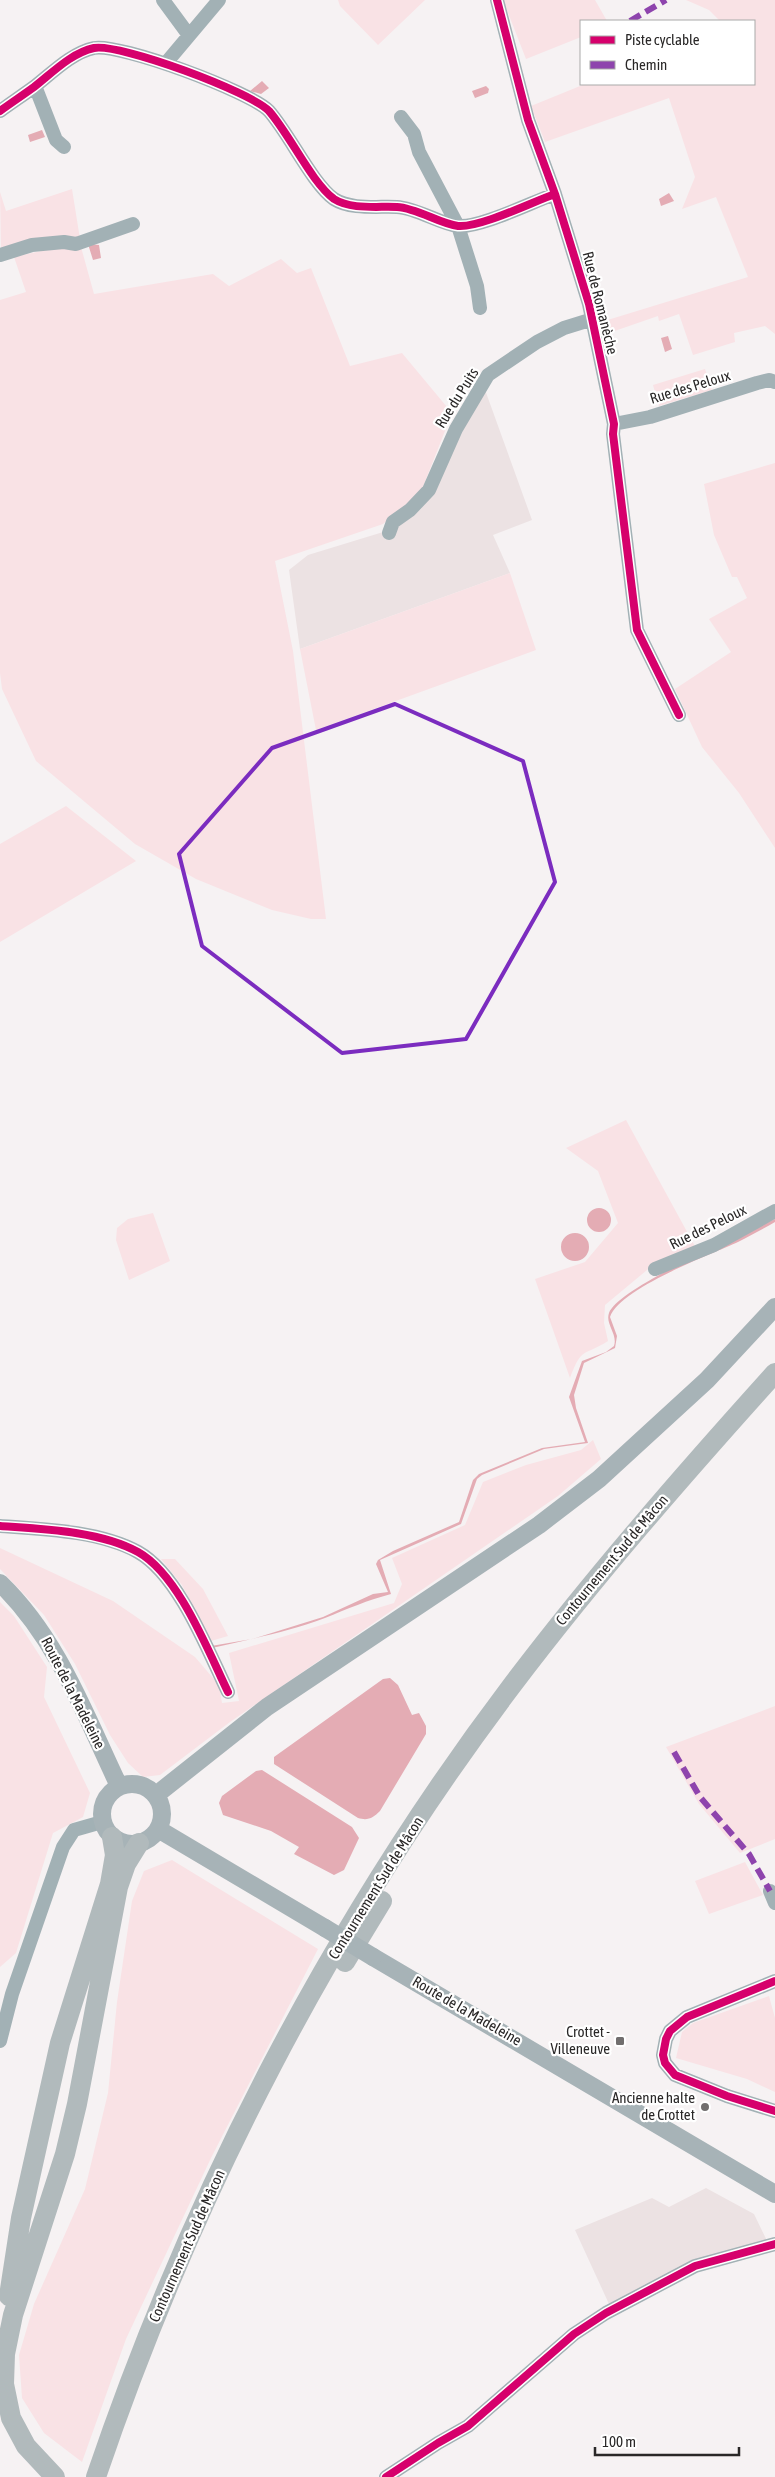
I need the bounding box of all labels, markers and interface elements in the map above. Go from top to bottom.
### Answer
legend [580,20,755,85]
text: Piste cyclable [625,31,700,48]
text: Chemin [625,56,667,73]
street label: Rue de Romanèche [579,250,622,356]
street label: Rue du Puits [431,365,482,431]
street label: Rue des Peloux [648,366,732,407]
street label: Rue des Peloux [667,1201,749,1252]
street label: Contournement Sud de Mâcon [552,1491,671,1628]
street label: Route de la Madeleine [38,1634,109,1752]
street label: Contournement Sud de Mâcon [325,1813,426,1962]
street label: Route de la Madeleine [410,1972,525,2049]
place label: Crottet - Villeneuve [550,2023,610,2057]
marker: Crottet - Villeneuve [614,2035,626,2047]
place label: Ancienne halte de Crottet [612,2089,695,2123]
marker: Ancienne halte de Crottet [699,2101,711,2113]
street label: Contournement Sud de Mâcon [145,2167,228,2325]
scale bar [595,2424,739,2456]
text: 100 m [602,2433,636,2450]

